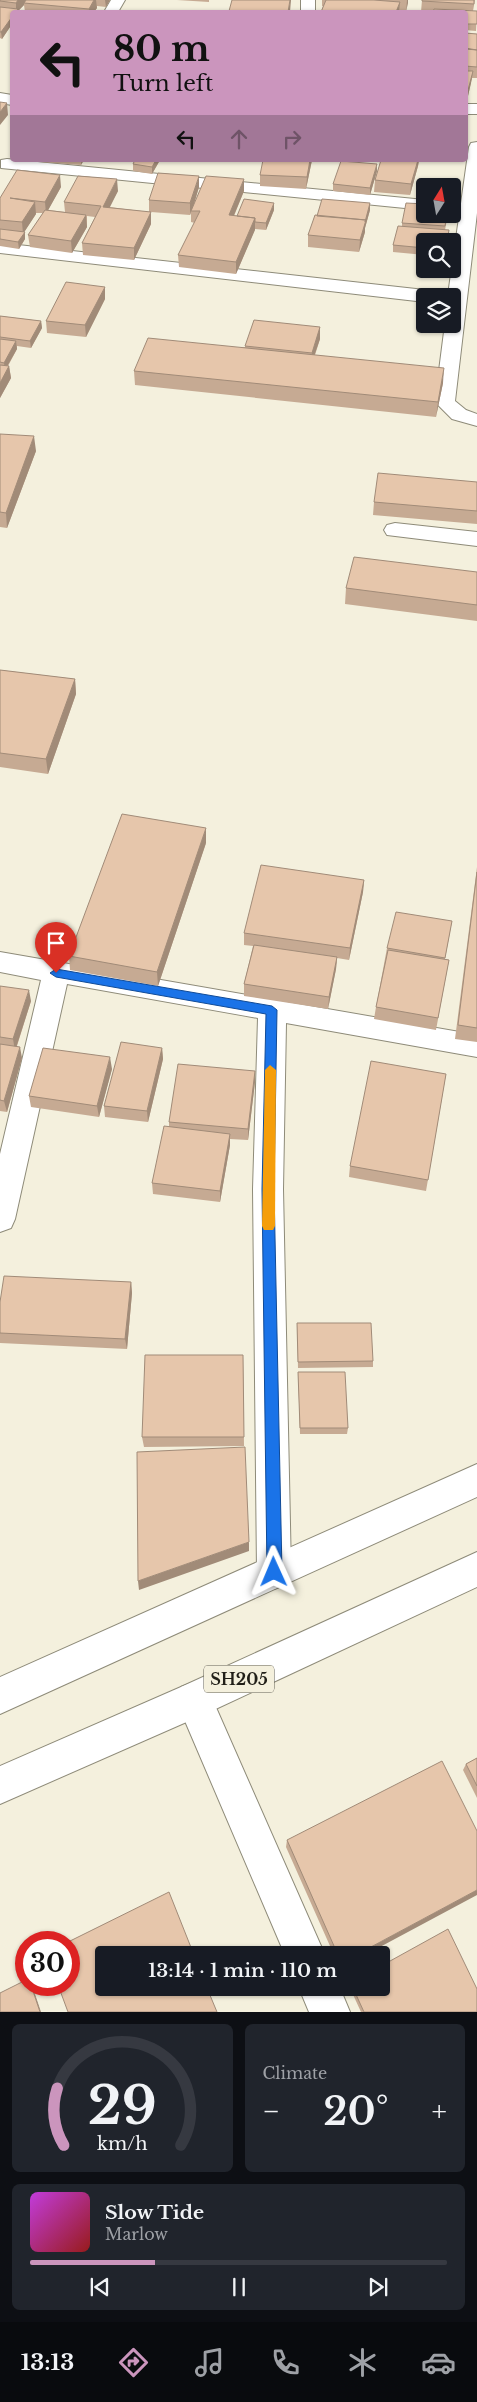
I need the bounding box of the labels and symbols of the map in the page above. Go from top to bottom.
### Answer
north arrow [416,178,461,222]
pin [35,922,77,973]
position arrow [247,1545,299,1597]
road number: SH205 [204,1666,274,1692]
speed limit sign: 30 [15,1931,80,1996]

